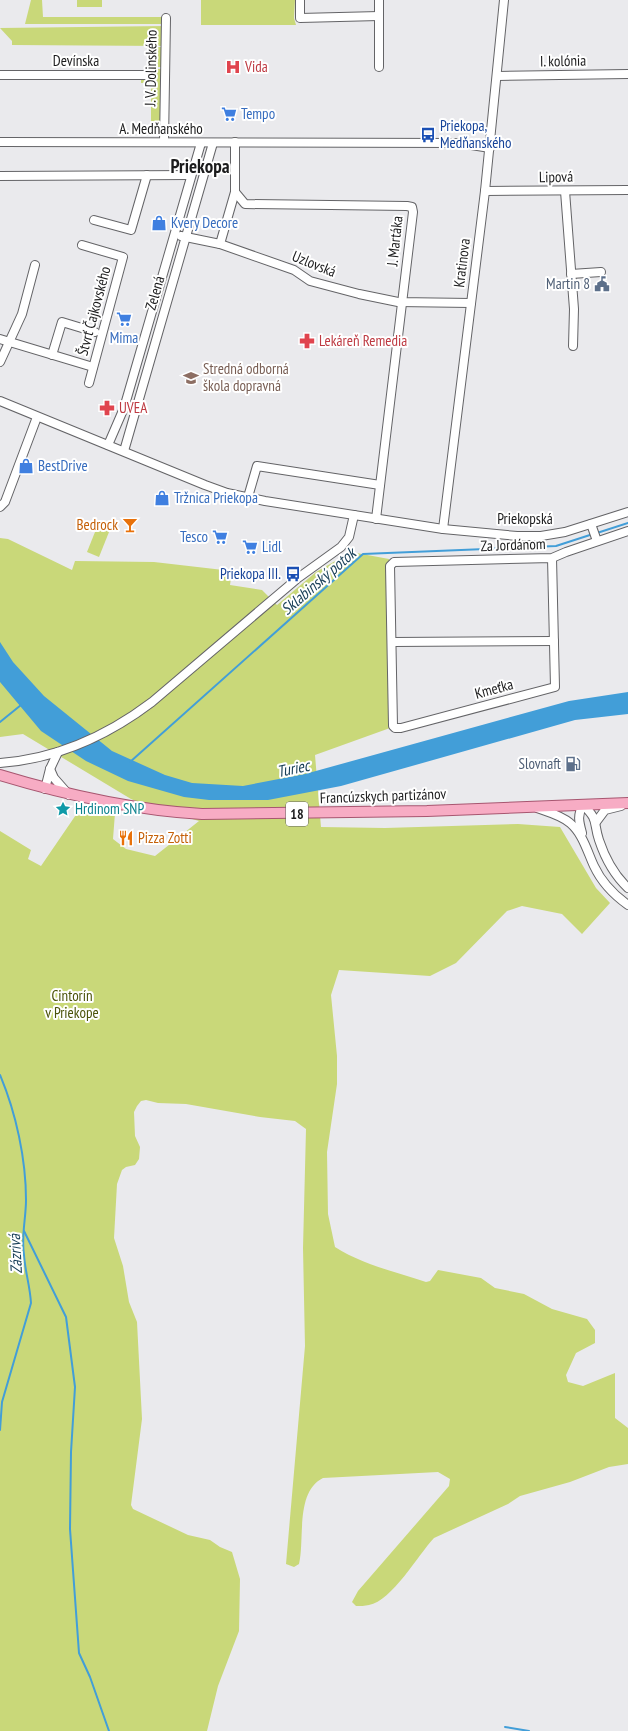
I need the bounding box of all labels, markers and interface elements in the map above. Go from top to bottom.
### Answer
street label: J. V. Dolinského [140,30,161,107]
street label: Devínska [53,51,99,70]
street label: I. kolónia [540,51,586,70]
place label: Vida [244,57,268,76]
hospital icon: Vida [224,58,242,76]
place label: Tempo [241,104,275,123]
supermarket icon: Tempo [220,105,238,123]
place label: Priekopa, Medňanského [440,116,511,152]
street label: A. Medňanského [119,119,203,138]
bus stop icon: Priekopa, Medňanského [419,126,437,144]
district label: Priekopa [170,154,230,178]
street label: Lipová [539,167,573,186]
place label: Kvery Decore [171,213,238,232]
shop icon: Kvery Decore [150,214,168,232]
street label: J. Martáka [382,215,407,268]
street label: Kratinova [449,237,474,289]
street label: Uzlovská [289,246,339,281]
street label: Štvrť Čajkovského [72,264,115,358]
street label: Zelená [141,274,168,312]
place label: Martin 8 [546,274,590,293]
public building icon: Martin 8 [593,275,611,293]
supermarket icon: Mima [115,310,133,328]
place label: Mima [110,328,138,347]
place label: Lekáreň Remedia [319,331,407,350]
pharmacy icon: Lekáreň Remedia [298,332,316,350]
place label: Stredná odborná škola dopravná [203,359,289,395]
school or university icon: Stredná odborná škola dopravná [182,369,200,387]
place label: UVEA [119,398,148,417]
pharmacy icon: UVEA [98,399,116,417]
place label: BestDrive [38,456,88,475]
shop icon: BestDrive [17,457,35,475]
place label: Tržnica Priekopa [174,488,258,507]
shop icon: Tržnica Priekopa [153,489,171,507]
street label: Priekopská [497,509,553,528]
place label: Bedrock [76,515,118,534]
bar icon: Bedrock [121,516,139,534]
place label: Tesco [180,527,208,546]
supermarket icon: Tesco [211,528,229,546]
street label: Za Jordánom [480,534,546,555]
place label: Lidl [262,537,282,556]
supermarket icon: Lidl [241,538,259,556]
water label: Sklabinský potok [277,542,361,619]
place label: Priekopa III. [220,564,281,583]
bus stop icon: Priekopa III. [284,565,302,583]
street label: Kmeťka [473,674,515,703]
water label: Turiec [275,754,313,781]
place label: Slovnaft [519,754,561,773]
fuel station icon: Slovnaft [564,755,582,773]
street label: Francúzskych partizánov [320,784,447,807]
place label: Hrdinom SNP [75,799,144,818]
place icon: Hrdinom SNP [54,800,72,818]
road number: 18 [286,802,308,826]
place label: Pizza Zotti [138,828,192,847]
restaurant icon: Pizza Zotti [117,829,135,847]
park label: Cintorín v Priekope [45,986,99,1022]
water label: Zázrivá [4,1232,26,1274]

